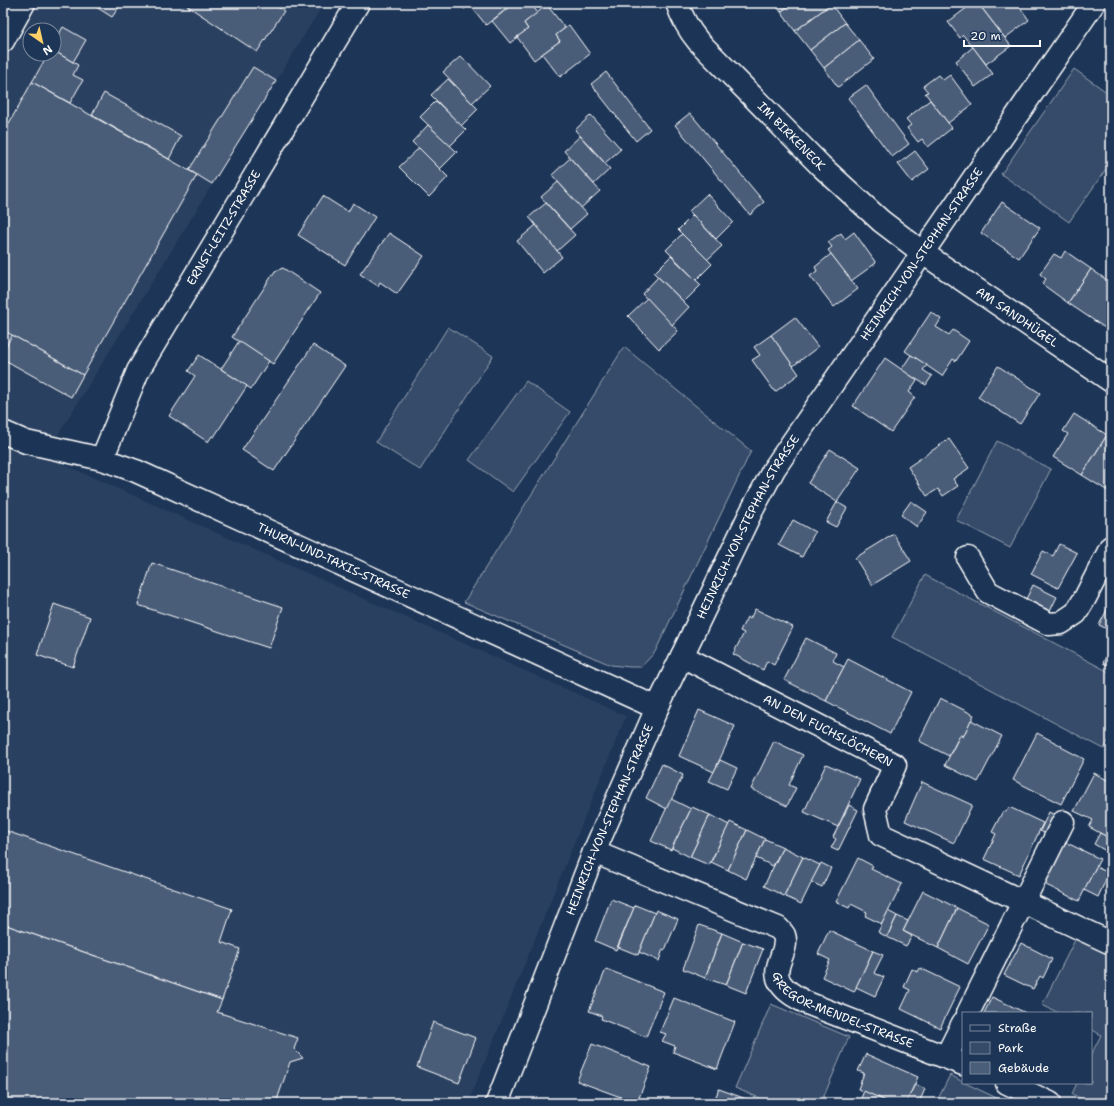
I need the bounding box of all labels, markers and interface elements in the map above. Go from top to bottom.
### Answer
north arrow [22,22,62,62]
scale bar [964,22,1040,48]
text: 20 m [970,28,1001,44]
text: N [39,41,55,59]
street label: IM BIRKENECK [754,98,829,174]
street label: HEINRICH-VON-STEPHAN-STRASSE [857,165,986,344]
street label: ERNST-LEITZ-STRASSE [183,167,264,288]
street label: AM SANDHÜGEL [973,283,1062,351]
street label: HEINRICH-VON-STEPHAN-STRASSE [693,432,803,622]
street label: THURN-UND-TAXIS-STRASSE [255,519,412,602]
street label: AN DEN FUCHSLÖCHERN [760,691,895,771]
street label: HEINRICH-VON-STEPHAN-STRASSE [562,721,657,918]
street label: GREGOR-MENDEL-STRASSE [769,971,916,1052]
legend [962,1012,1092,1084]
text: Straße [998,1020,1037,1036]
text: Park [998,1040,1024,1056]
text: Gebäude [998,1060,1049,1076]

